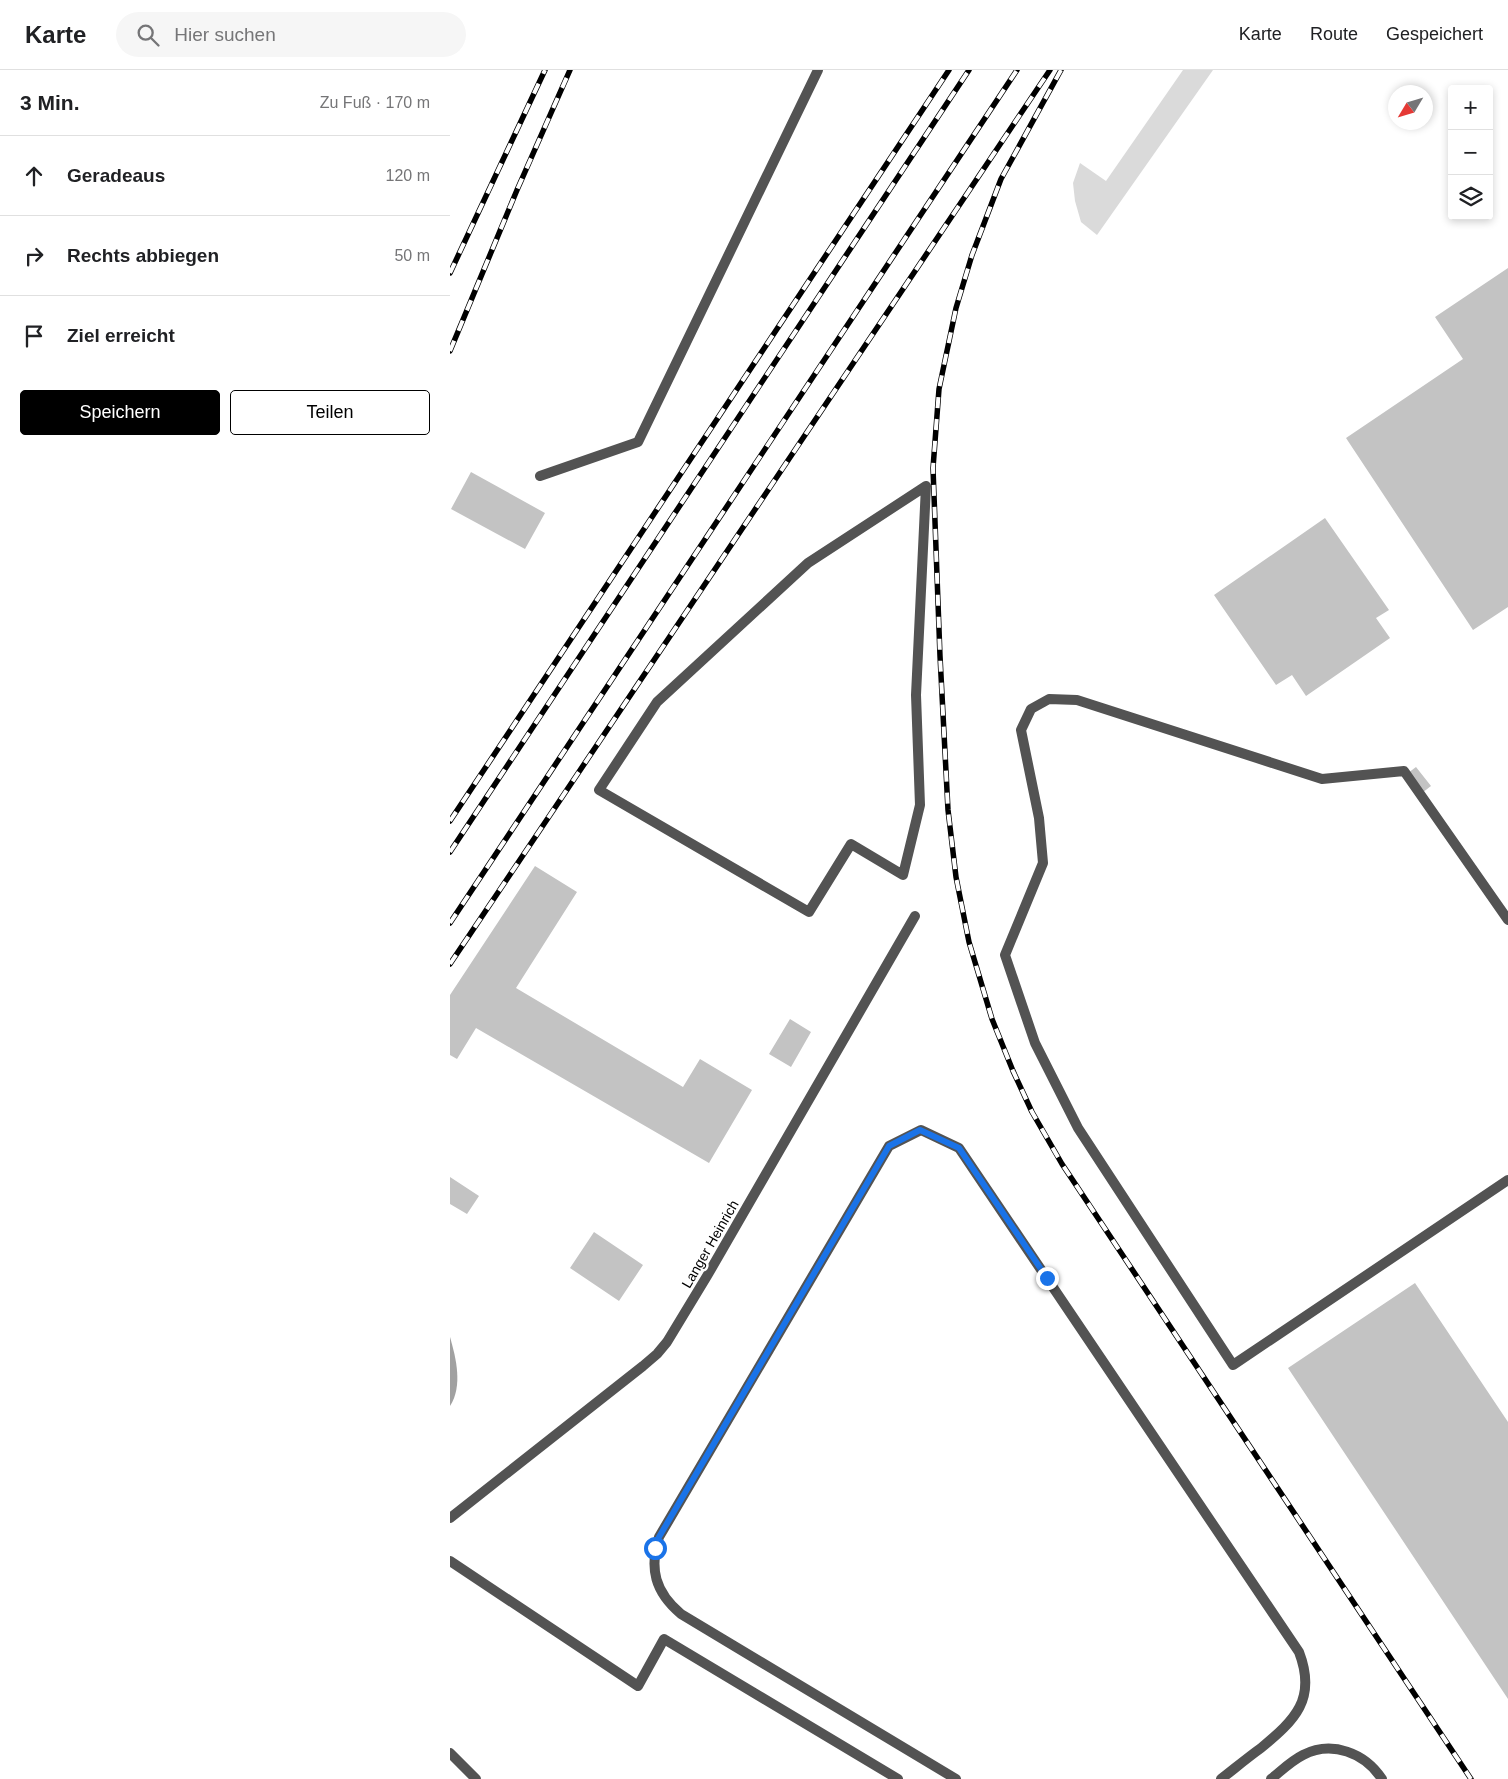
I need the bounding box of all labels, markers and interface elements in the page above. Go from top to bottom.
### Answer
search box [116,12,466,57]
text: Karte [25,21,86,48]
icon: search [134,21,162,49]
text: Hier suchen [174,24,276,45]
text: Karte [1239,24,1282,44]
text: Route [1310,24,1358,44]
text: Gespeichert [1386,24,1483,44]
north arrow [1388,85,1433,130]
map controls [1448,85,1493,220]
button: + [1448,85,1493,130]
text: 3 Min. [20,91,80,114]
text: Zu Fuß · 170 m [320,94,430,111]
button: − [1448,130,1493,175]
icon: ahead [20,162,48,190]
text: Geradeaus [67,165,165,186]
text: 120 m [386,167,430,184]
button: layers [1448,175,1493,220]
icon: right [20,242,48,270]
text: Rechts abbiegen [67,245,219,266]
text: 50 m [394,247,430,264]
icon: arrive [20,322,48,350]
text: Ziel erreicht [67,325,175,346]
button: Speichern [20,390,220,435]
button: Teilen [230,390,430,435]
street label: Langer Heinrich [678,1197,742,1291]
route end [1036,1267,1059,1290]
route start [644,1537,667,1560]

